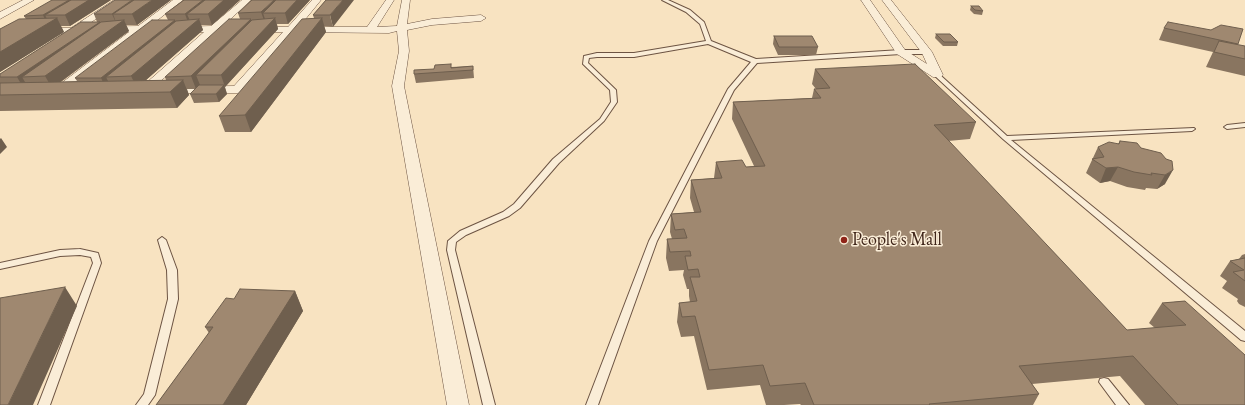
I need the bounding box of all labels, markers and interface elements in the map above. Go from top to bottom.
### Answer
place label: People's Mall [852,229,942,251]
marker: People's Mall [839,235,849,245]

